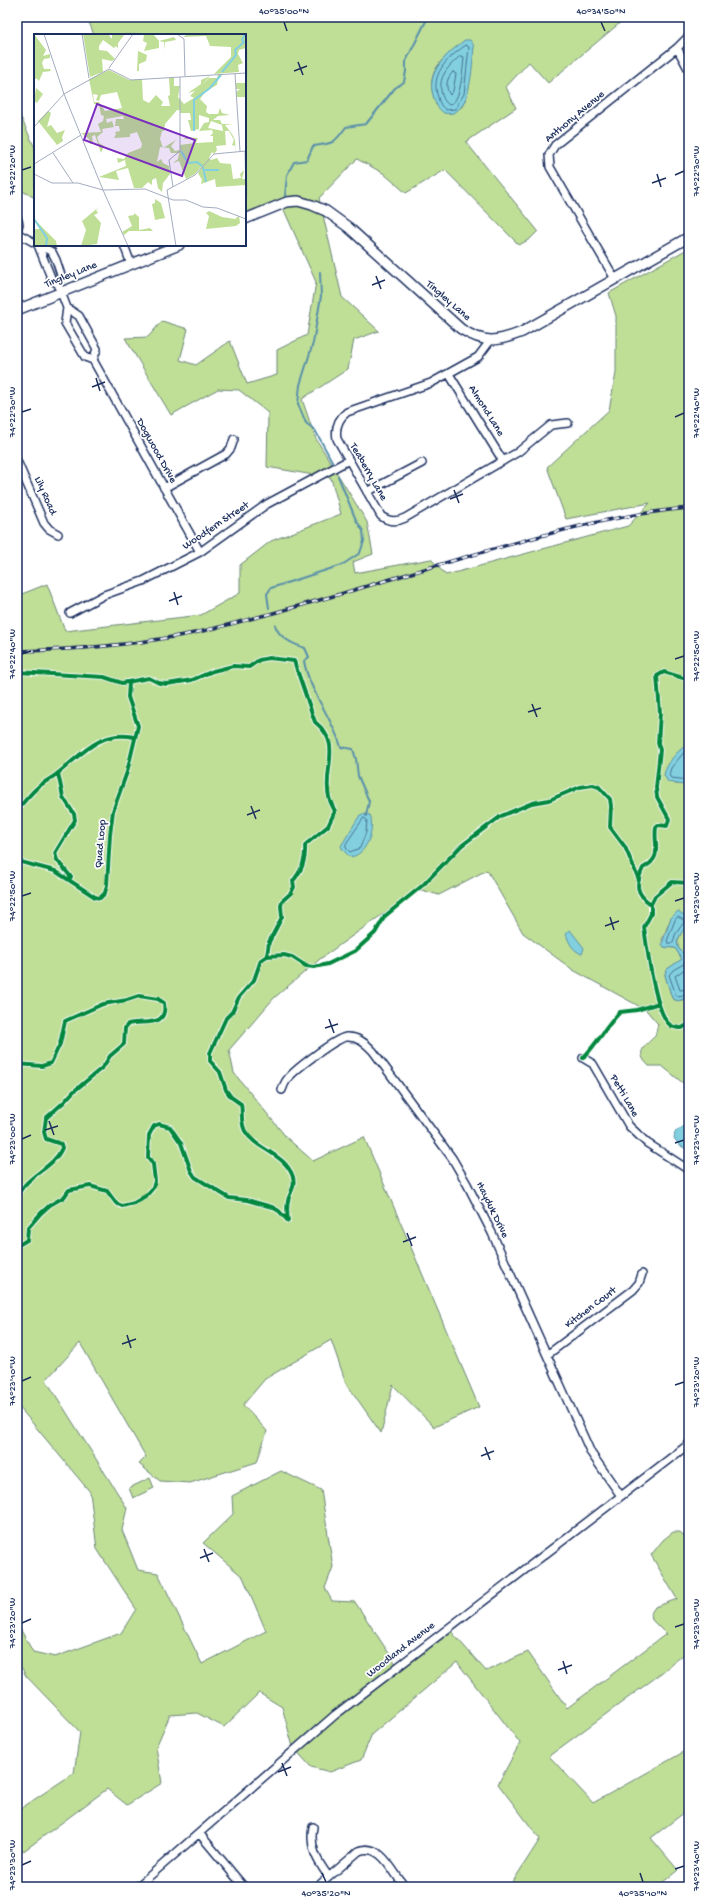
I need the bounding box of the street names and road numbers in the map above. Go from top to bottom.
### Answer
street label: Anthony Avenue [543,88,608,145]
street label: Tingley Lane [42,259,99,291]
street label: Tingley Lane [422,278,473,324]
street label: Almond Lane [466,383,507,439]
street label: Dogwood Drive [133,416,179,486]
street label: Teaberry Lane [346,440,389,503]
street label: Lily Road [31,475,59,519]
street label: Woodfern Street [180,498,253,553]
street label: Quad Loop [93,819,109,869]
street label: Petti Lane [607,1072,641,1120]
street label: Hayduk Drive [473,1180,511,1240]
street label: Kitchen Court [563,1284,620,1331]
street label: Woodland Avenue [365,1619,438,1680]

